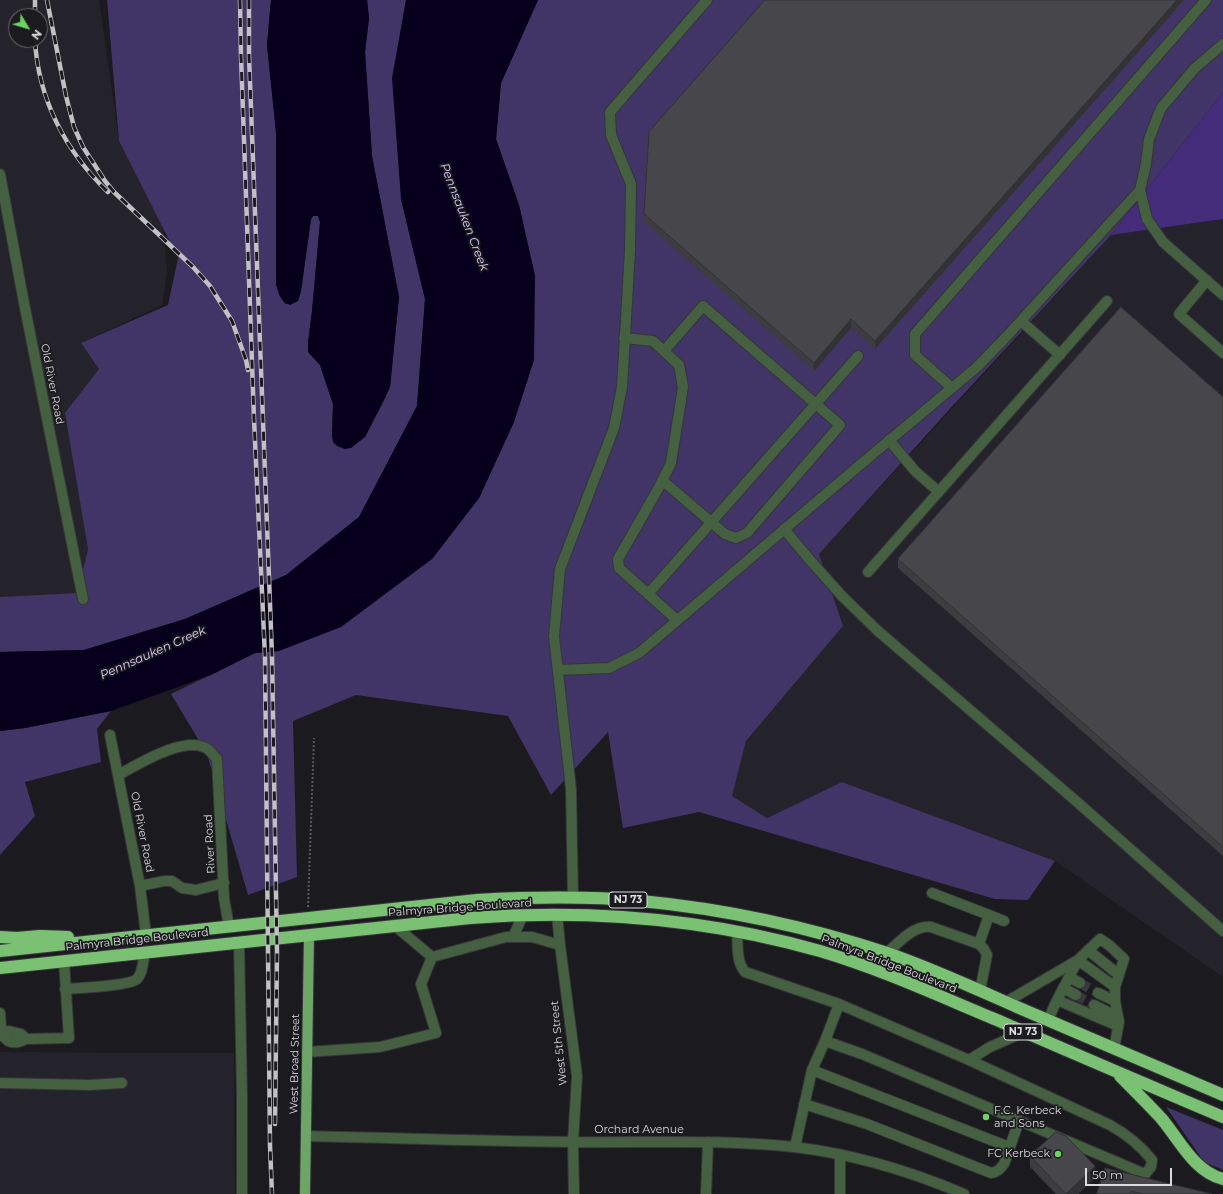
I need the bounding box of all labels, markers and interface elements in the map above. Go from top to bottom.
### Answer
north arrow [8,8,48,48]
text: N [28,27,45,43]
water label: Pennsauken Creek [437,161,491,273]
street label: Old River Road [38,343,66,425]
water label: Pennsauken Creek [98,623,208,683]
street label: Old River Road [128,791,156,873]
street label: River Road [202,814,218,874]
road number: NJ 73 [609,892,647,908]
street label: Palmyra Bridge Boulevard [388,896,532,920]
street label: Palmyra Bridge Boulevard [65,926,209,954]
street label: Palmyra Bridge Boulevard [819,932,959,996]
street label: West 5th Street [548,1000,570,1086]
street label: West Broad Street [288,1014,302,1114]
road number: NJ 73 [1004,1024,1042,1040]
place label: F.C. Kerbeck and Sons [994,1104,1061,1130]
marker: F.C. Kerbeck and Sons [981,1112,991,1122]
street label: Orchard Avenue [594,1123,684,1137]
place label: FC Kerbeck [987,1147,1050,1161]
marker: FC Kerbeck [1053,1149,1063,1159]
scale bar [1087,1160,1174,1186]
text: 50 m [1092,1167,1123,1182]

